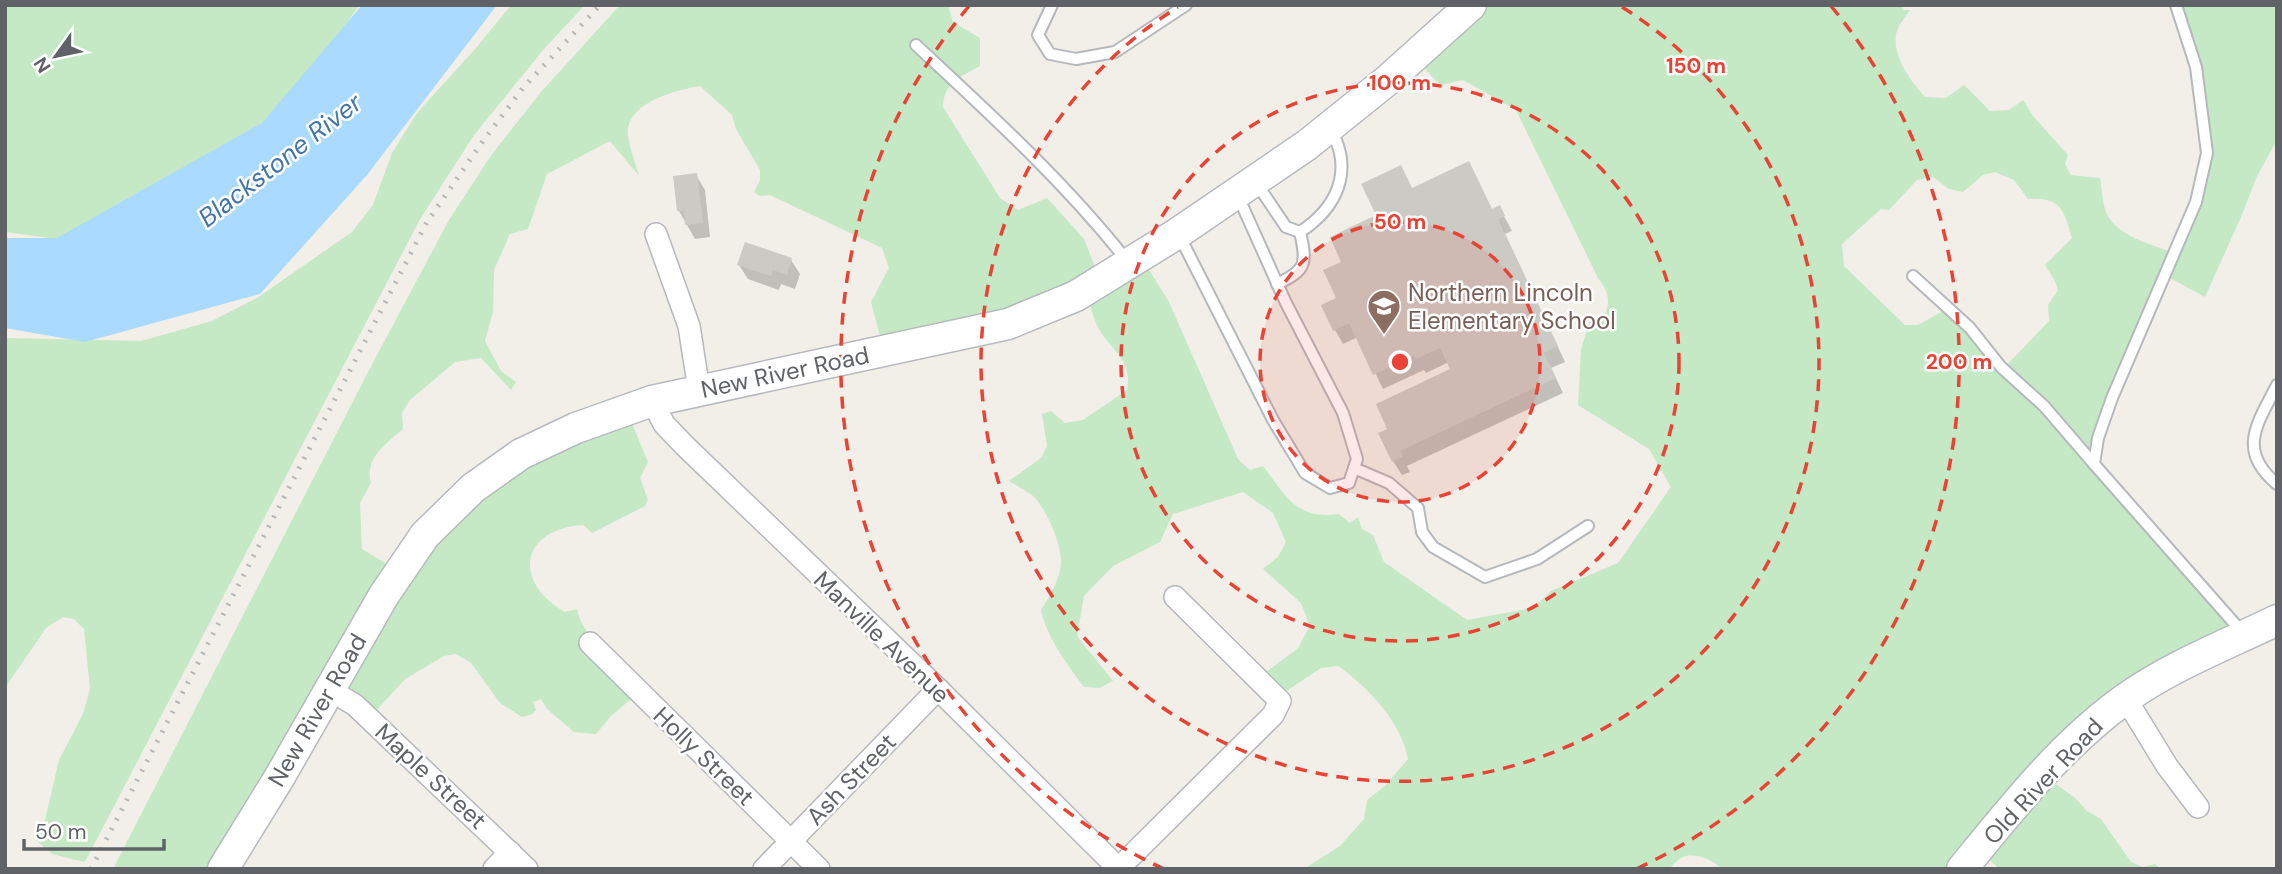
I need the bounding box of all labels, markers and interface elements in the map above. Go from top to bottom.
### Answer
north arrow [21,21,91,91]
text: N [28,52,56,78]
text: 150 m [1666,52,1726,80]
text: 100 m [1369,69,1431,97]
water label: Blackstone River [191,85,370,235]
text: 50 m [1374,208,1426,236]
place label: Northern Lincoln Elementary School [1408,277,1616,336]
school or university icon: Northern Lincoln Elementary School [1365,287,1403,336]
street label: New River Road [698,339,872,405]
text: 200 m [1926,348,1992,376]
centre of rings [1388,350,1412,374]
street label: Manville Avenue [807,564,957,710]
street label: New River Road [261,628,373,792]
street label: Holly Street [647,700,761,812]
street label: Old River Road [1976,711,2110,851]
street label: Maple Street [369,716,493,836]
street label: Ash Street [799,726,903,832]
scale bar [24,808,164,852]
text: 50 m [35,818,86,846]

